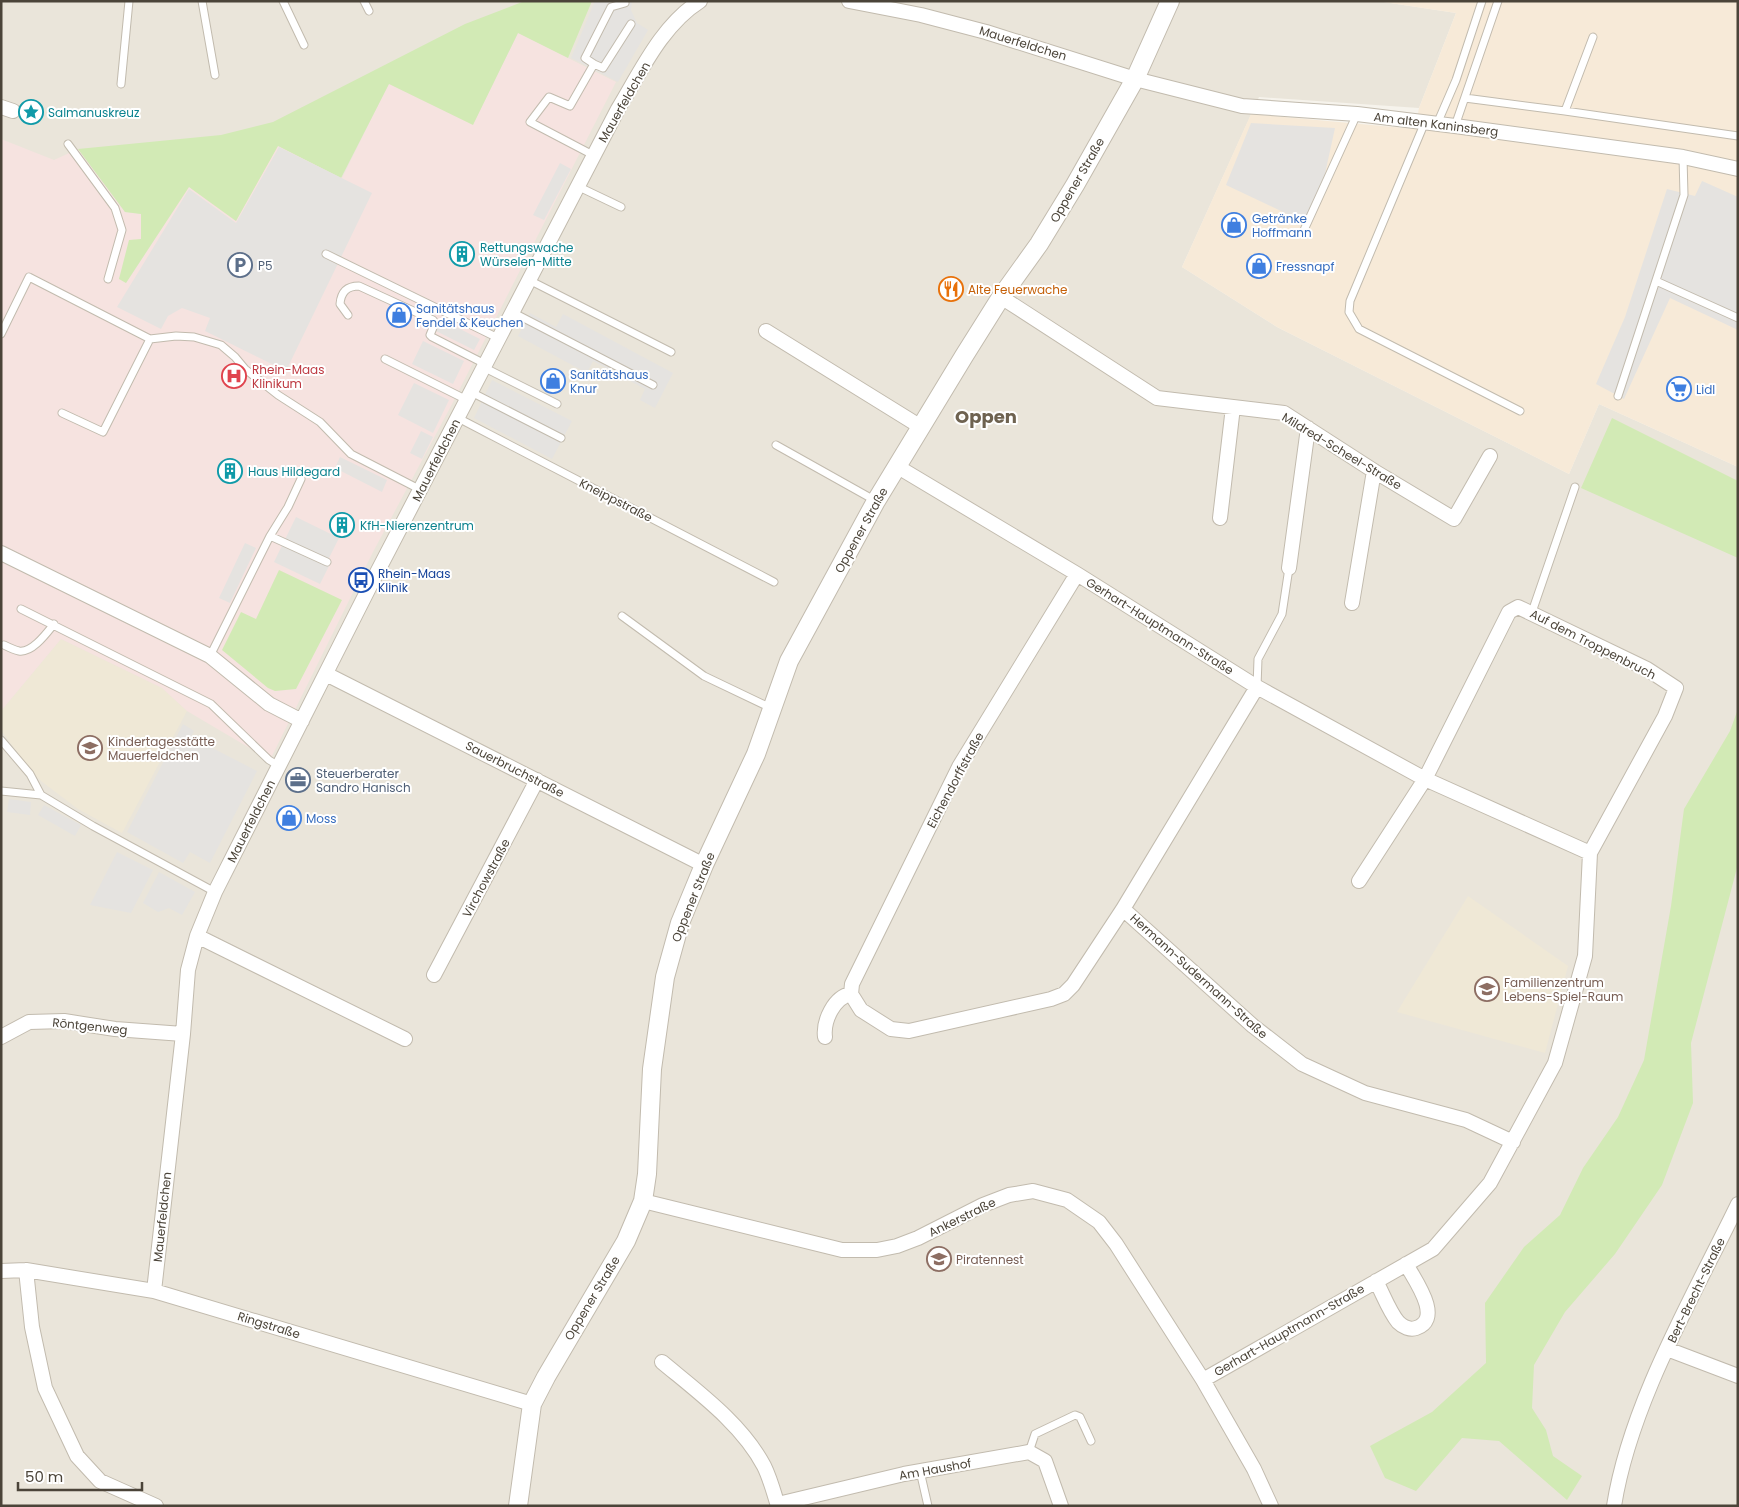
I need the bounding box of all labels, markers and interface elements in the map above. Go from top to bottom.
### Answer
street label: Mauerfeldchen [977,22,1069,64]
street label: Mauerfeldchen [594,59,654,145]
place icon: Salmanuskreuz [18,99,44,125]
place label: Salmanuskreuz [48,104,139,121]
street label: Am alten Kaninsberg [1373,108,1499,140]
street label: Oppener Straße [1046,134,1108,226]
place label: Getränke Hoffmann [1252,210,1312,241]
shop icon: Getränke Hoffmann [1221,212,1247,238]
place label: Rettungswache Würselen-Mitte [480,239,574,270]
building icon: Rettungswache Würselen-Mitte [449,241,475,267]
parking icon: P5 [227,252,253,278]
shop icon: Fressnapf [1246,253,1272,279]
place label: P5 [258,257,272,274]
place label: Fressnapf [1276,258,1334,275]
restaurant icon: Alte Feuerwache [938,276,964,302]
place label: Alte Feuerwache [968,281,1068,298]
place label: Sanitätshaus Fendel & Keuchen [416,300,523,331]
shop icon: Sanitätshaus Fendel & Keuchen [386,302,412,328]
place label: Rhein-Maas Klinikum [252,361,324,392]
hospital icon: Rhein-Maas Klinikum [221,363,247,389]
place label: Sanitätshaus Knur [570,366,649,397]
shop icon: Sanitätshaus Knur [540,368,566,394]
supermarket icon: Lidl [1666,376,1692,402]
place label: Lidl [1696,381,1715,398]
district label: Oppen [955,404,1017,429]
street label: Mildred-Scheel-Straße [1279,408,1405,494]
street label: Mauerfeldchen [408,416,464,504]
building icon: Haus Hildegard [217,458,243,484]
place label: Haus Hildegard [248,463,340,480]
street label: Kneippstraße [576,474,656,526]
street label: Oppener Straße [830,484,892,576]
building icon: KfH-Nierenzentrum [329,512,355,538]
place label: KfH-Nierenzentrum [360,517,474,534]
place label: Rhein-Maas Klinik [378,565,450,596]
bus stop icon: Rhein-Maas Klinik [348,567,374,593]
street label: Gerhart-Hauptmann-Straße [1083,573,1237,679]
street label: Auf dem Troppenbruch [1527,605,1659,683]
street label: Eichendorffstraße [923,729,987,831]
place label: Kindertagesstätte Mauerfeldchen [108,733,215,764]
school or university icon: Kindertagesstätte Mauerfeldchen [77,735,103,761]
street label: Sauerbruchstraße [463,737,567,801]
place label: Steuerberater Sandro Hanisch [316,765,411,796]
office icon: Steuerberater Sandro Hanisch [285,767,311,793]
street label: Mauerfeldchen [223,777,279,865]
shop icon: Moss [276,805,302,831]
place label: Moss [306,810,337,827]
street label: Virchowstraße [458,836,514,920]
street label: Oppener Straße [667,850,719,944]
street label: Hermann-Sudermann-Straße [1127,910,1271,1042]
place label: Familienzentrum Lebens-Spiel-Raum [1504,974,1623,1005]
school or university icon: Familienzentrum Lebens-Spiel-Raum [1474,976,1500,1002]
street label: Röntgenweg [51,1014,129,1038]
street label: Mauerfeldchen [149,1171,175,1263]
street label: Ankerstraße [926,1193,998,1241]
street label: Bert-Brecht-Straße [1663,1235,1729,1345]
school or university icon: Piratennest [926,1246,952,1272]
place label: Piratennest [956,1251,1024,1268]
street label: Oppener Straße [560,1253,624,1343]
street label: Gerhart-Hauptmann-Straße [1211,1280,1367,1380]
street label: Ringstraße [235,1307,303,1343]
street label: Am Haushof [897,1454,973,1484]
scale bar [18,1460,141,1492]
text: 50 m [25,1466,63,1487]

